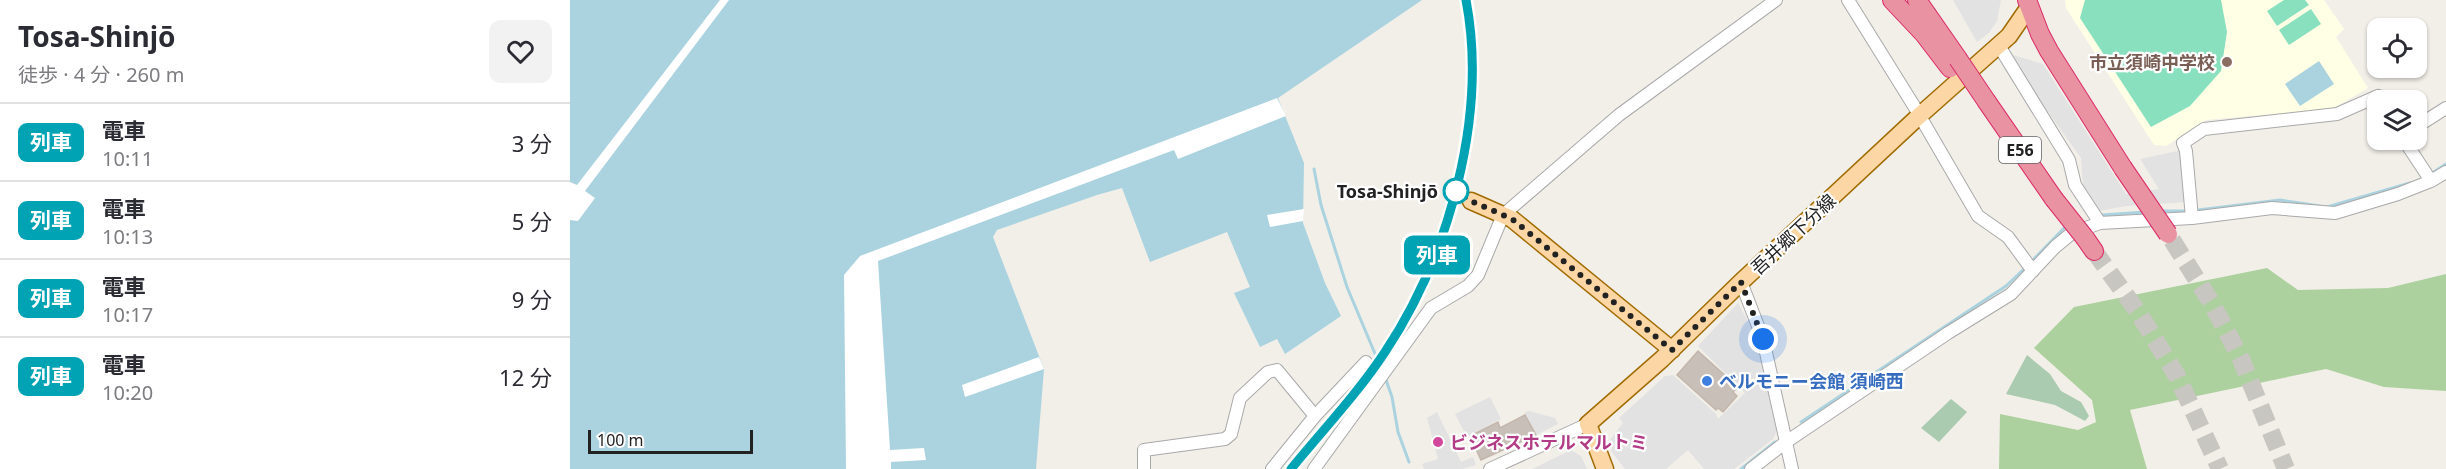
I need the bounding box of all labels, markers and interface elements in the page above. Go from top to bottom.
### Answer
text: Tosa-Shinjō [18,17,176,55]
map controls [2367,18,2427,150]
button: locate [2367,18,2427,78]
button: heart [489,20,552,83]
place label: 市立須崎中学校 [2089,50,2215,74]
marker: 市立須崎中学校 [2220,55,2234,69]
text: 徒歩 · 4 分 · 260 m [18,61,184,88]
button: layers [2367,90,2427,150]
text: 電車 [102,115,146,145]
text: 列車 [30,128,72,156]
text: 3 分 [512,128,552,158]
road number: E56 [1999,137,2041,163]
text: 10:11 [102,145,153,172]
marker: Tosa-Shinjō [1443,178,1469,204]
place label: Tosa-Shinjō [1337,179,1438,203]
street label: 吾井郷下分線 [1745,188,1841,280]
text: 電車 [102,193,146,223]
text: 列車 [30,206,72,234]
text: 5 分 [512,206,552,236]
text: 10:13 [102,223,153,250]
line badge: 列車 [1410,236,1464,274]
text: 列車 [1416,241,1458,269]
text: 電車 [102,271,146,301]
text: 列車 [30,284,72,312]
text: 9 分 [512,284,552,314]
text: 10:17 [102,301,153,328]
your location [1748,324,1778,354]
text: 電車 [102,349,146,379]
text: 列車 [30,362,72,390]
text: 12 分 [499,362,552,392]
place label: ベルモニー会館 須崎西 [1719,369,1904,393]
marker: ベルモニー会館 須崎西 [1700,374,1714,388]
text: 10:20 [102,379,153,406]
scale bar [588,427,753,454]
text: 100 m [597,429,644,451]
place label: ビジネスホテルマルトミ [1450,430,1648,454]
marker: ビジネスホテルマルトミ [1431,435,1445,449]

